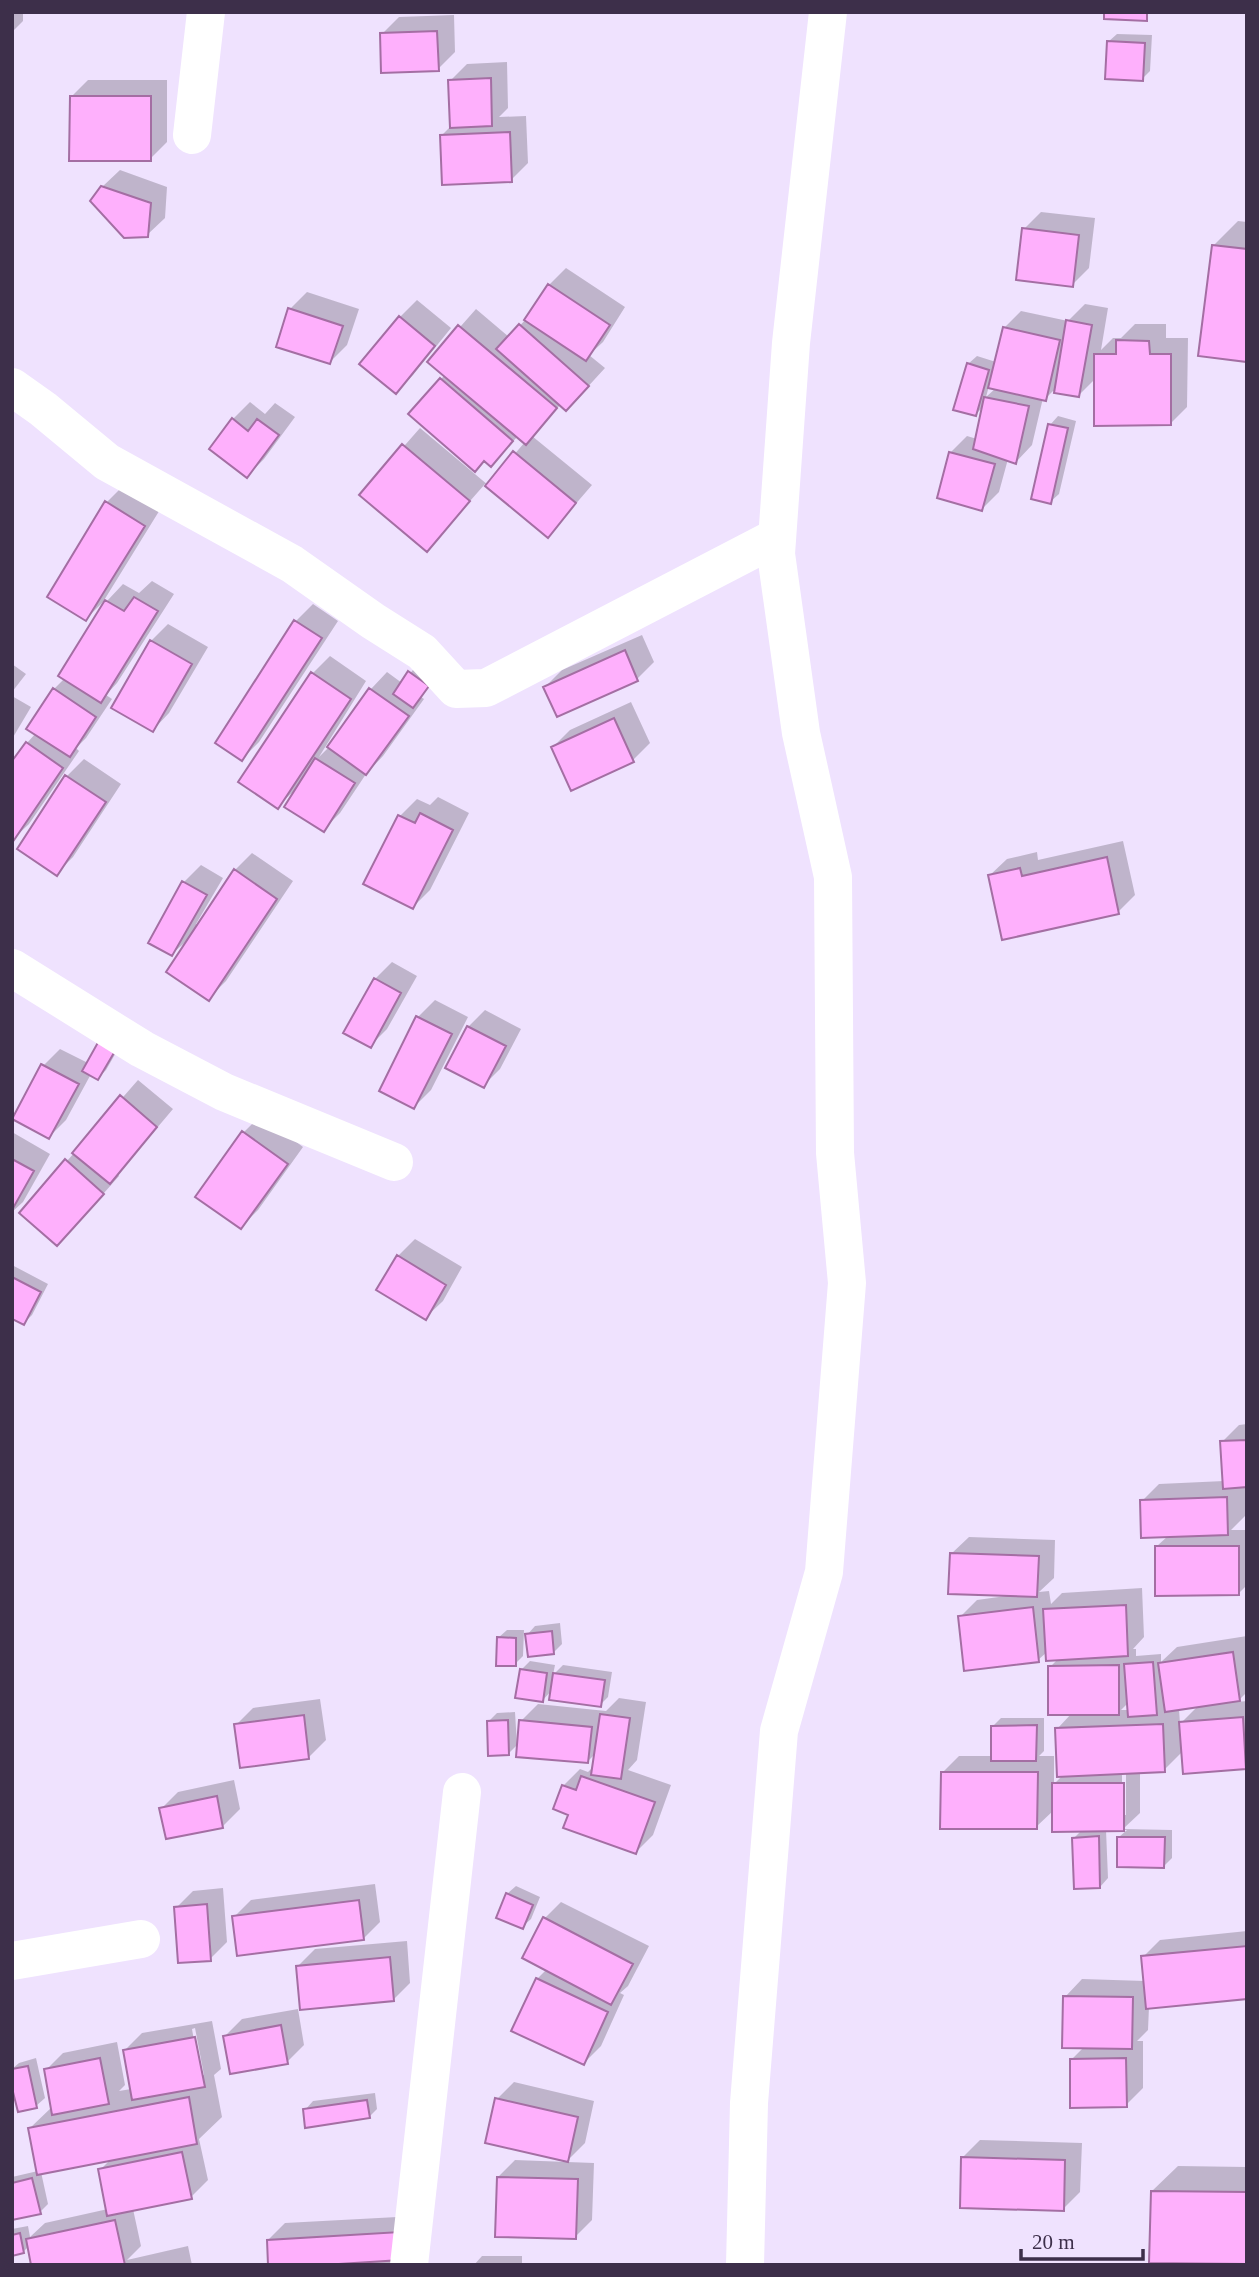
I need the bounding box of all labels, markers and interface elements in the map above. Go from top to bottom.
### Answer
scale bar [1021,2218,1144,2262]
text: 20 m [1032,2230,1075,2254]

